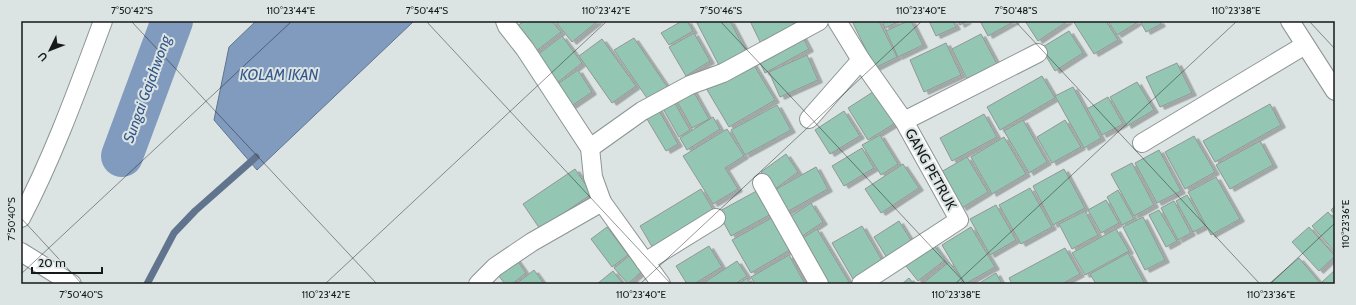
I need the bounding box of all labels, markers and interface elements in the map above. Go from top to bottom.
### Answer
text: 7°50'42"S [111,4,153,17]
text: 110°23'44"E [267,4,316,17]
text: 7°50'44"S [406,4,448,17]
text: 110°23'42"E [582,4,631,17]
text: 7°50'46"S [700,4,742,17]
text: 110°23'40"E [896,4,947,17]
text: 7°50'48"S [995,4,1038,17]
text: 110°23'38"E [1211,4,1261,17]
north arrow [30,30,70,70]
water label: Sungai Gajahwong [119,32,175,145]
text: U [35,49,51,64]
water label: KOLAM IKAN [240,66,319,84]
street label: GANG PETRUK [901,125,961,213]
text: 7°50'40"S [5,197,18,241]
text: 110°23'36"E [1339,199,1352,248]
scale bar [32,249,102,275]
text: 20 m [38,255,66,270]
text: 7°50'40"S [59,288,103,301]
text: 110°23'42"E [302,288,351,301]
text: 110°23'40"E [616,288,667,301]
text: 110°23'38"E [931,288,981,301]
text: 110°23'36"E [1247,288,1296,301]

